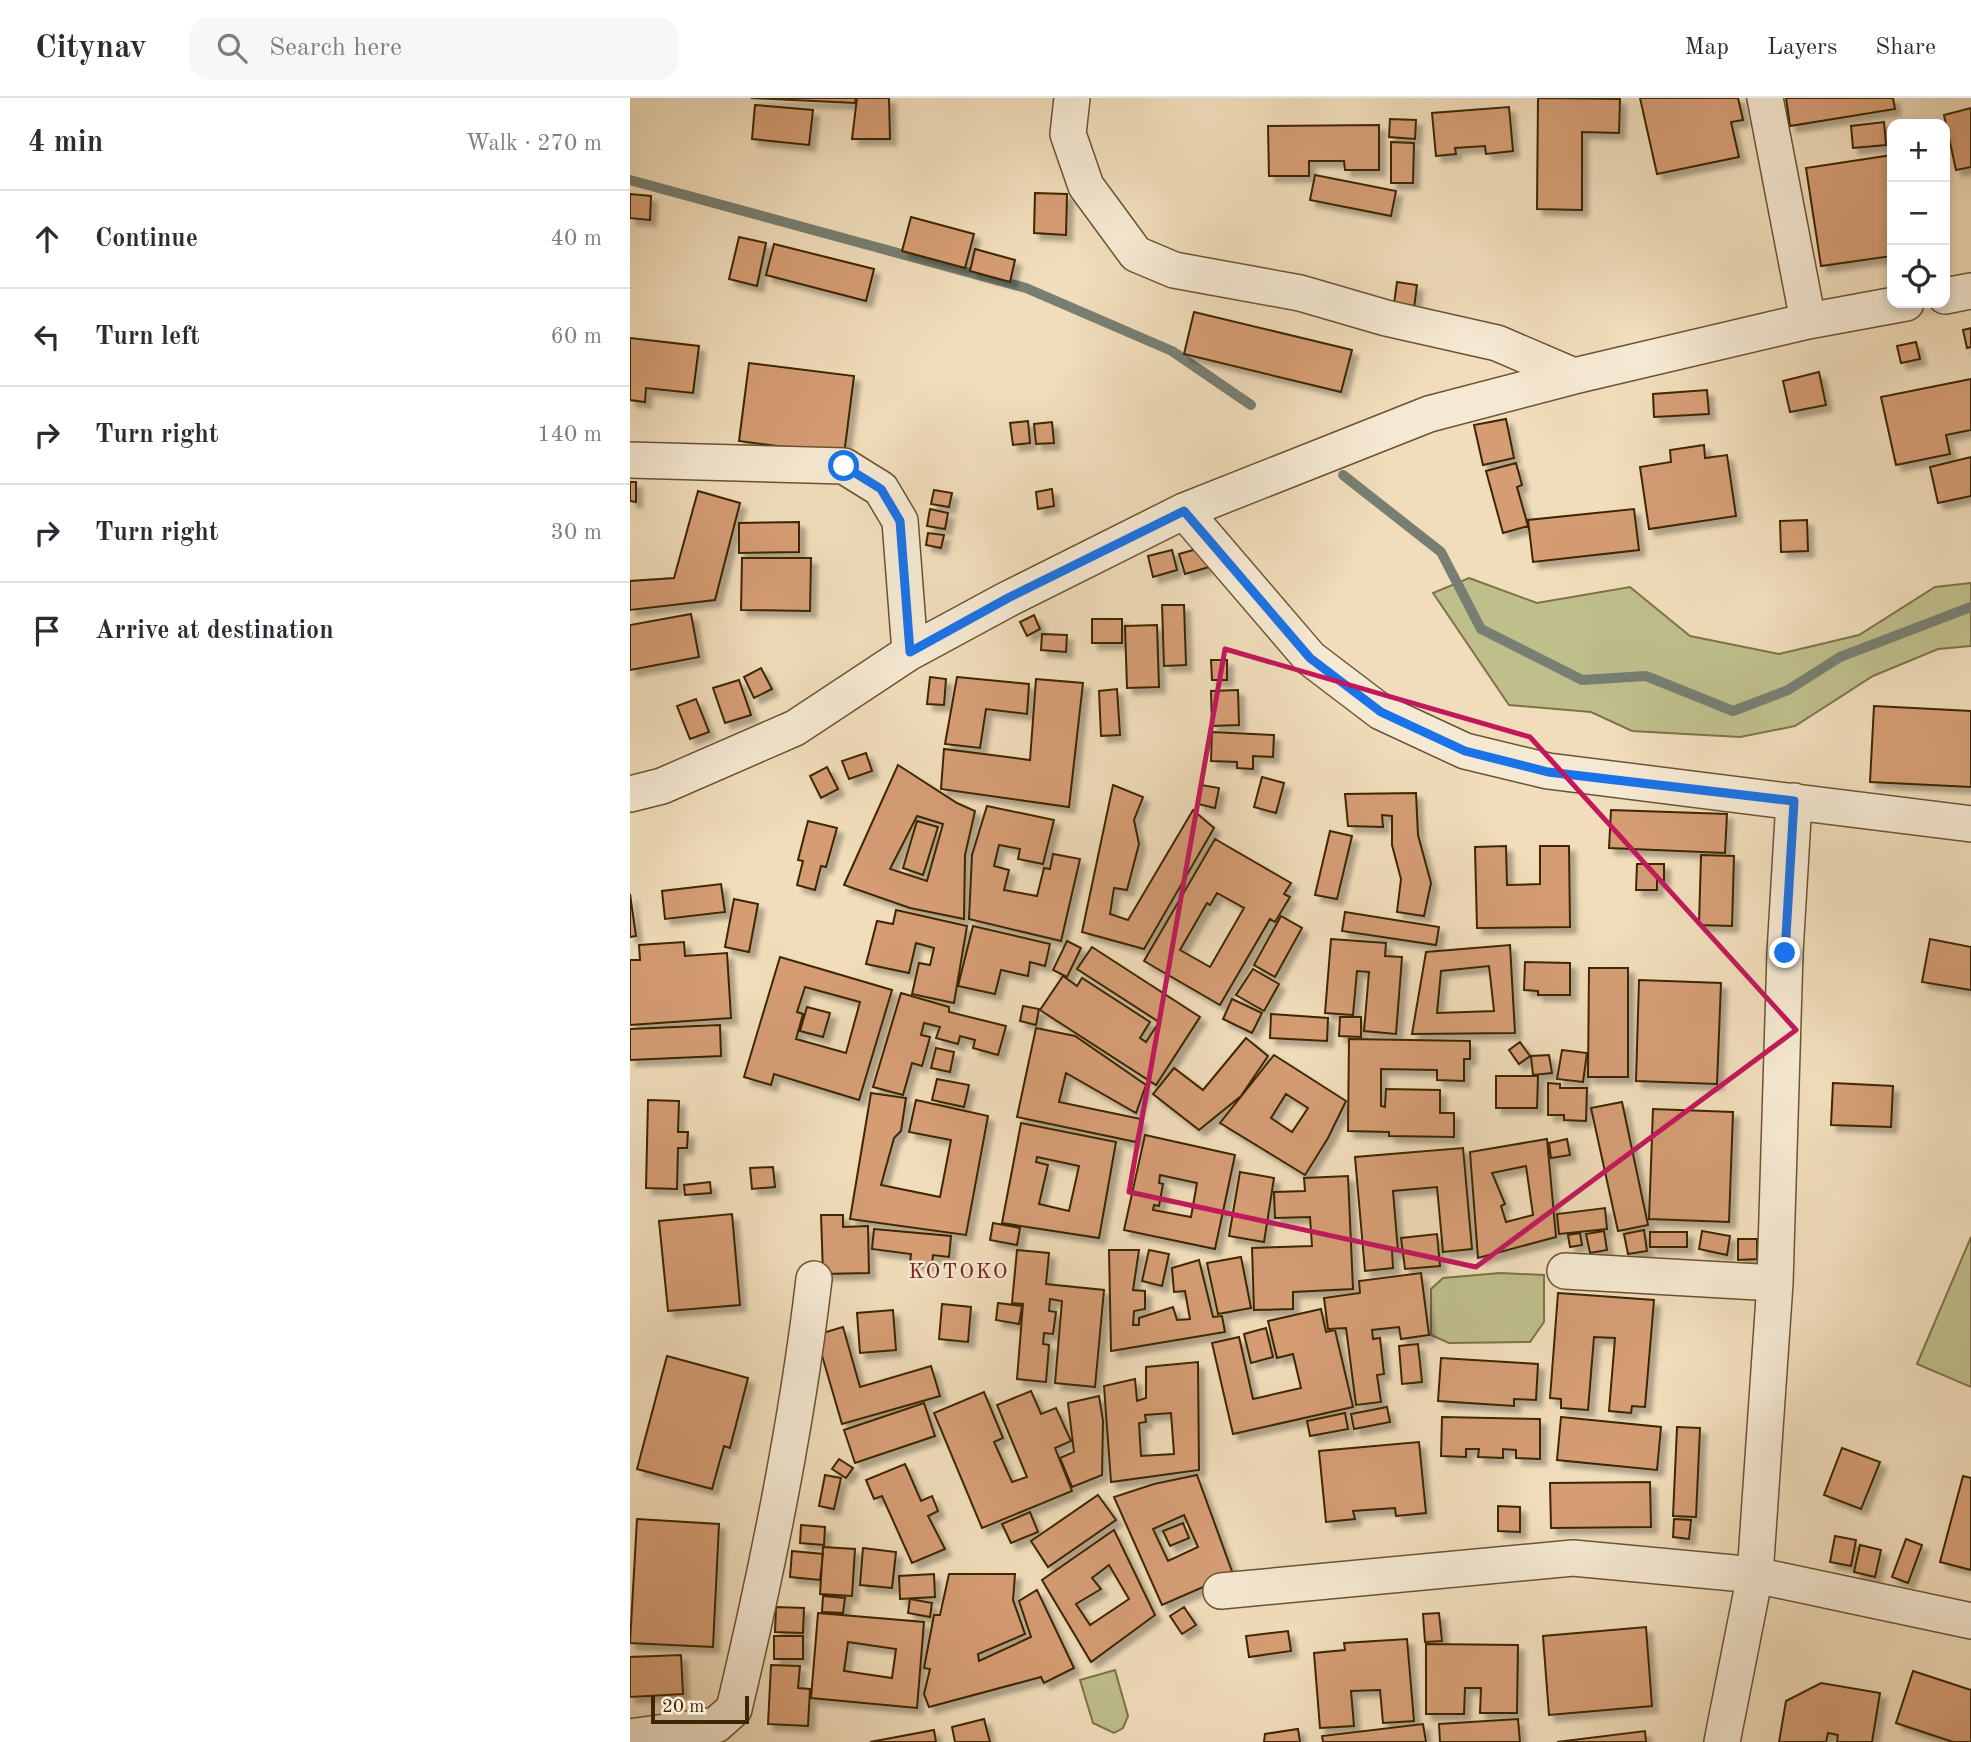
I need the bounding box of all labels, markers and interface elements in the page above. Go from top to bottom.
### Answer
search box [189,17,679,80]
icon: search [213,29,251,67]
text: Citynav [35,32,147,65]
text: Search here [269,35,402,61]
text: Map [1685,36,1729,60]
text: Layers [1767,36,1837,60]
text: Share [1875,36,1936,60]
map controls [1887,119,1950,308]
button: + [1887,119,1950,182]
text: 4 min [28,128,103,158]
text: Walk · 270 m [466,132,602,155]
button: − [1887,182,1950,245]
icon: ahead [28,220,66,258]
text: Continue [95,226,198,252]
text: 40 m [551,227,602,250]
button: locate [1887,245,1950,308]
icon: left [28,318,66,356]
text: Turn left [95,324,200,350]
text: 60 m [551,325,602,348]
icon: right [28,416,66,454]
text: Turn right [95,422,218,448]
text: 140 m [537,423,602,446]
route start [828,450,859,481]
icon: right [28,514,66,552]
text: Turn right [95,520,218,546]
text: 30 m [551,521,602,544]
icon: arrive [28,612,66,650]
text: Arrive at destination [95,618,334,644]
route end [1769,937,1800,968]
district label: KOTOKO [908,1262,1010,1283]
scale bar [651,1693,749,1725]
text: 20 m [662,1698,704,1717]

